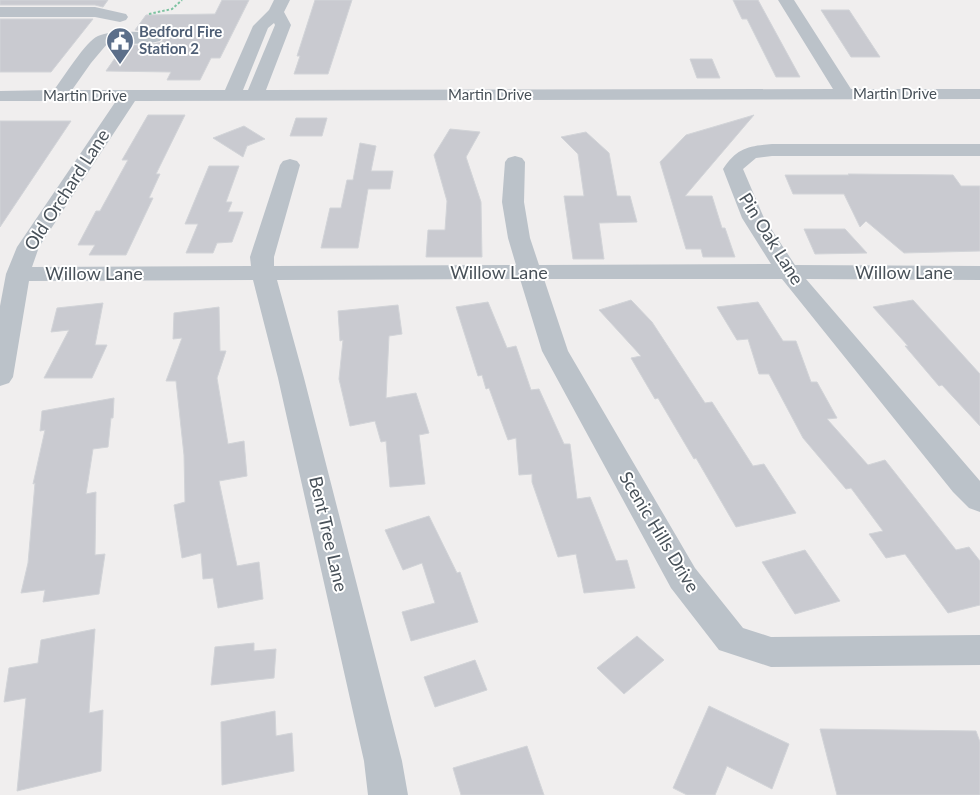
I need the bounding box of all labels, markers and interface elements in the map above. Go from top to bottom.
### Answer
place label: Bedford Fire Station 2 [139,22,222,57]
public building icon: Bedford Fire Station 2 [105,26,135,65]
street label: Martin Drive [853,84,937,102]
street label: Martin Drive [448,85,532,103]
street label: Martin Drive [43,86,127,104]
street label: Old Orchard Lane [19,125,113,254]
street label: Pin Oak Lane [735,188,809,289]
street label: Willow Lane [450,261,548,283]
street label: Willow Lane [855,261,953,283]
street label: Willow Lane [45,262,143,284]
street label: Scenic Hills Drive [615,467,705,596]
street label: Bent Tree Lane [305,474,353,594]

